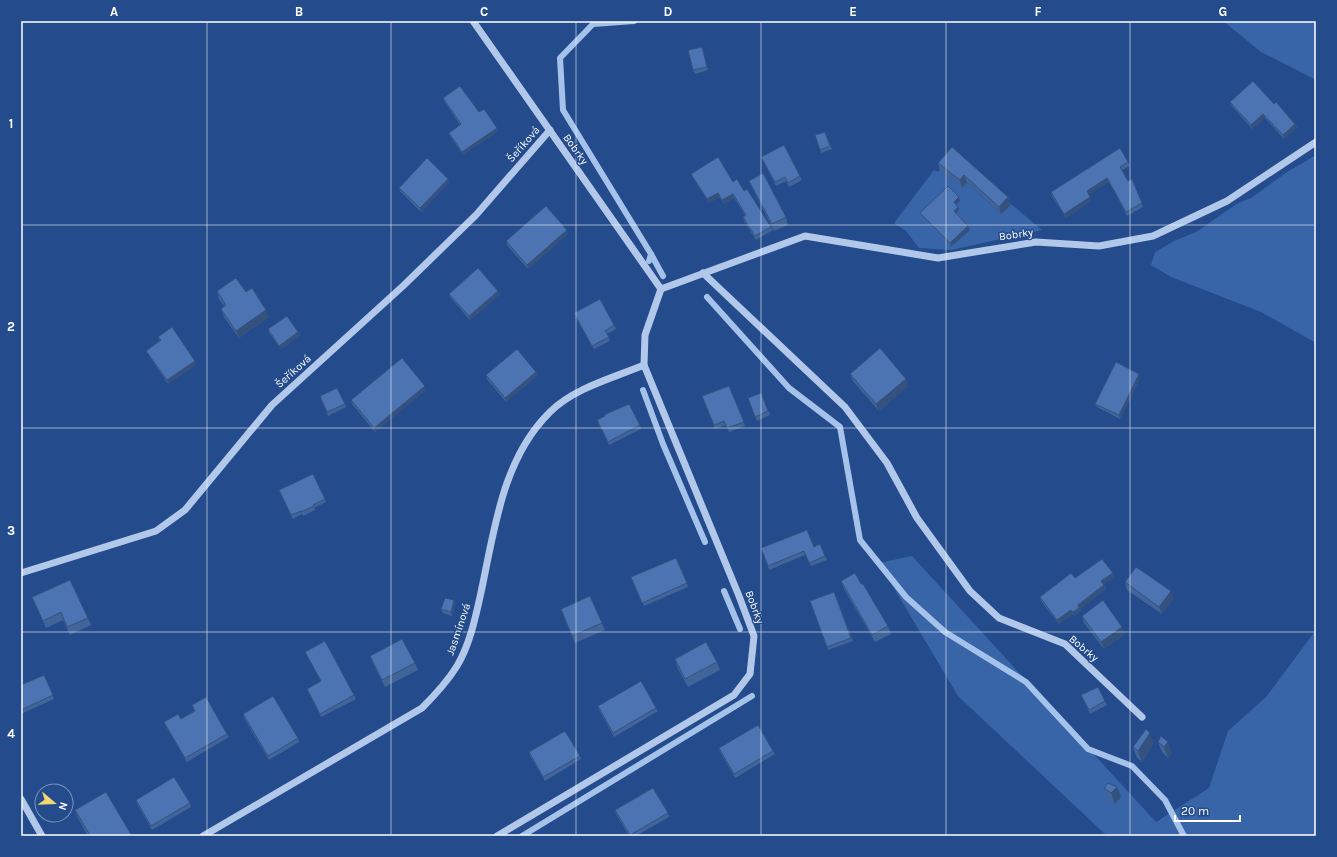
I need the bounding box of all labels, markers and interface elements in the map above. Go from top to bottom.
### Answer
text: A [110,4,118,19]
text: B [295,4,303,19]
text: C [480,4,488,19]
text: D [664,4,673,19]
text: E [849,4,857,19]
text: F [1034,4,1042,19]
text: G [1219,4,1227,19]
text: 1 [9,116,13,131]
street label: Šeříková [503,122,543,165]
street label: Bobrky [560,131,591,167]
street label: Bobrky [998,226,1034,243]
text: 2 [7,319,15,334]
street label: Šeříková [272,351,314,391]
text: 3 [7,523,15,538]
street label: Bobrky [743,589,767,626]
street label: Jasmínová [444,601,473,657]
street label: Bobrky [1066,632,1101,664]
text: 4 [7,726,15,741]
north arrow [34,783,74,823]
scale bar [1175,797,1240,823]
text: N [56,800,70,812]
text: 20 m [1181,804,1209,818]

